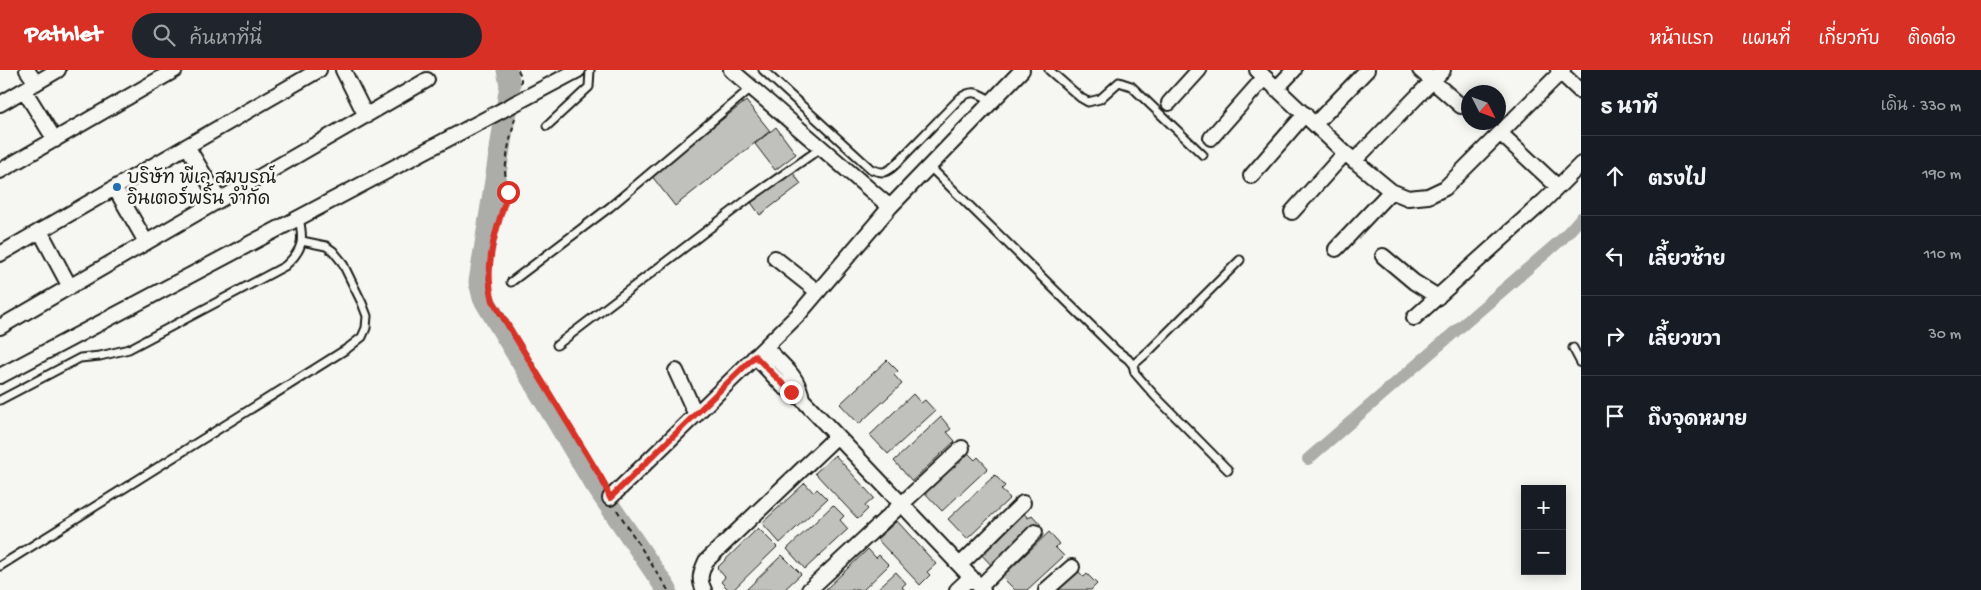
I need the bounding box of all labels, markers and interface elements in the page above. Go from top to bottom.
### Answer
search box [132,13,482,58]
text: Pathlet [25,21,102,50]
icon: search [150,21,178,49]
text: ค้นหาที่นี่ [190,29,262,52]
text: หน้าแรก [1650,30,1714,51]
text: แผนที่ [1742,30,1790,51]
text: เกี่ยวกับ [1818,30,1880,51]
text: ติดต่อ [1908,30,1956,51]
north arrow [1461,85,1506,130]
text: 5 นาที [1601,97,1657,122]
text: เดิน · 330 m [1881,98,1961,117]
icon: ahead [1601,162,1629,190]
place label: บริษัท พีเอ สมบูรณ์ อินเตอร์พริ้น จำกัด [127,164,276,211]
text: 190 m [1922,166,1961,185]
text: ตรงไป [1648,170,1706,193]
marker: บริษัท พีเอ สมบูรณ์ อินเตอร์พริ้น จำกัด [111,181,123,193]
route start [497,181,520,204]
icon: left [1601,242,1629,270]
text: 110 m [1924,246,1961,265]
text: เลี้ยวซ้าย [1648,250,1725,273]
icon: right [1601,322,1629,350]
text: 30 m [1928,326,1961,345]
text: เลี้ยวขวา [1648,330,1721,353]
route end [780,381,803,404]
icon: arrive [1601,402,1629,430]
text: ถึงจุดหมาย [1648,410,1747,433]
map controls [1521,485,1566,575]
button: + [1521,485,1566,530]
button: − [1521,530,1566,575]

